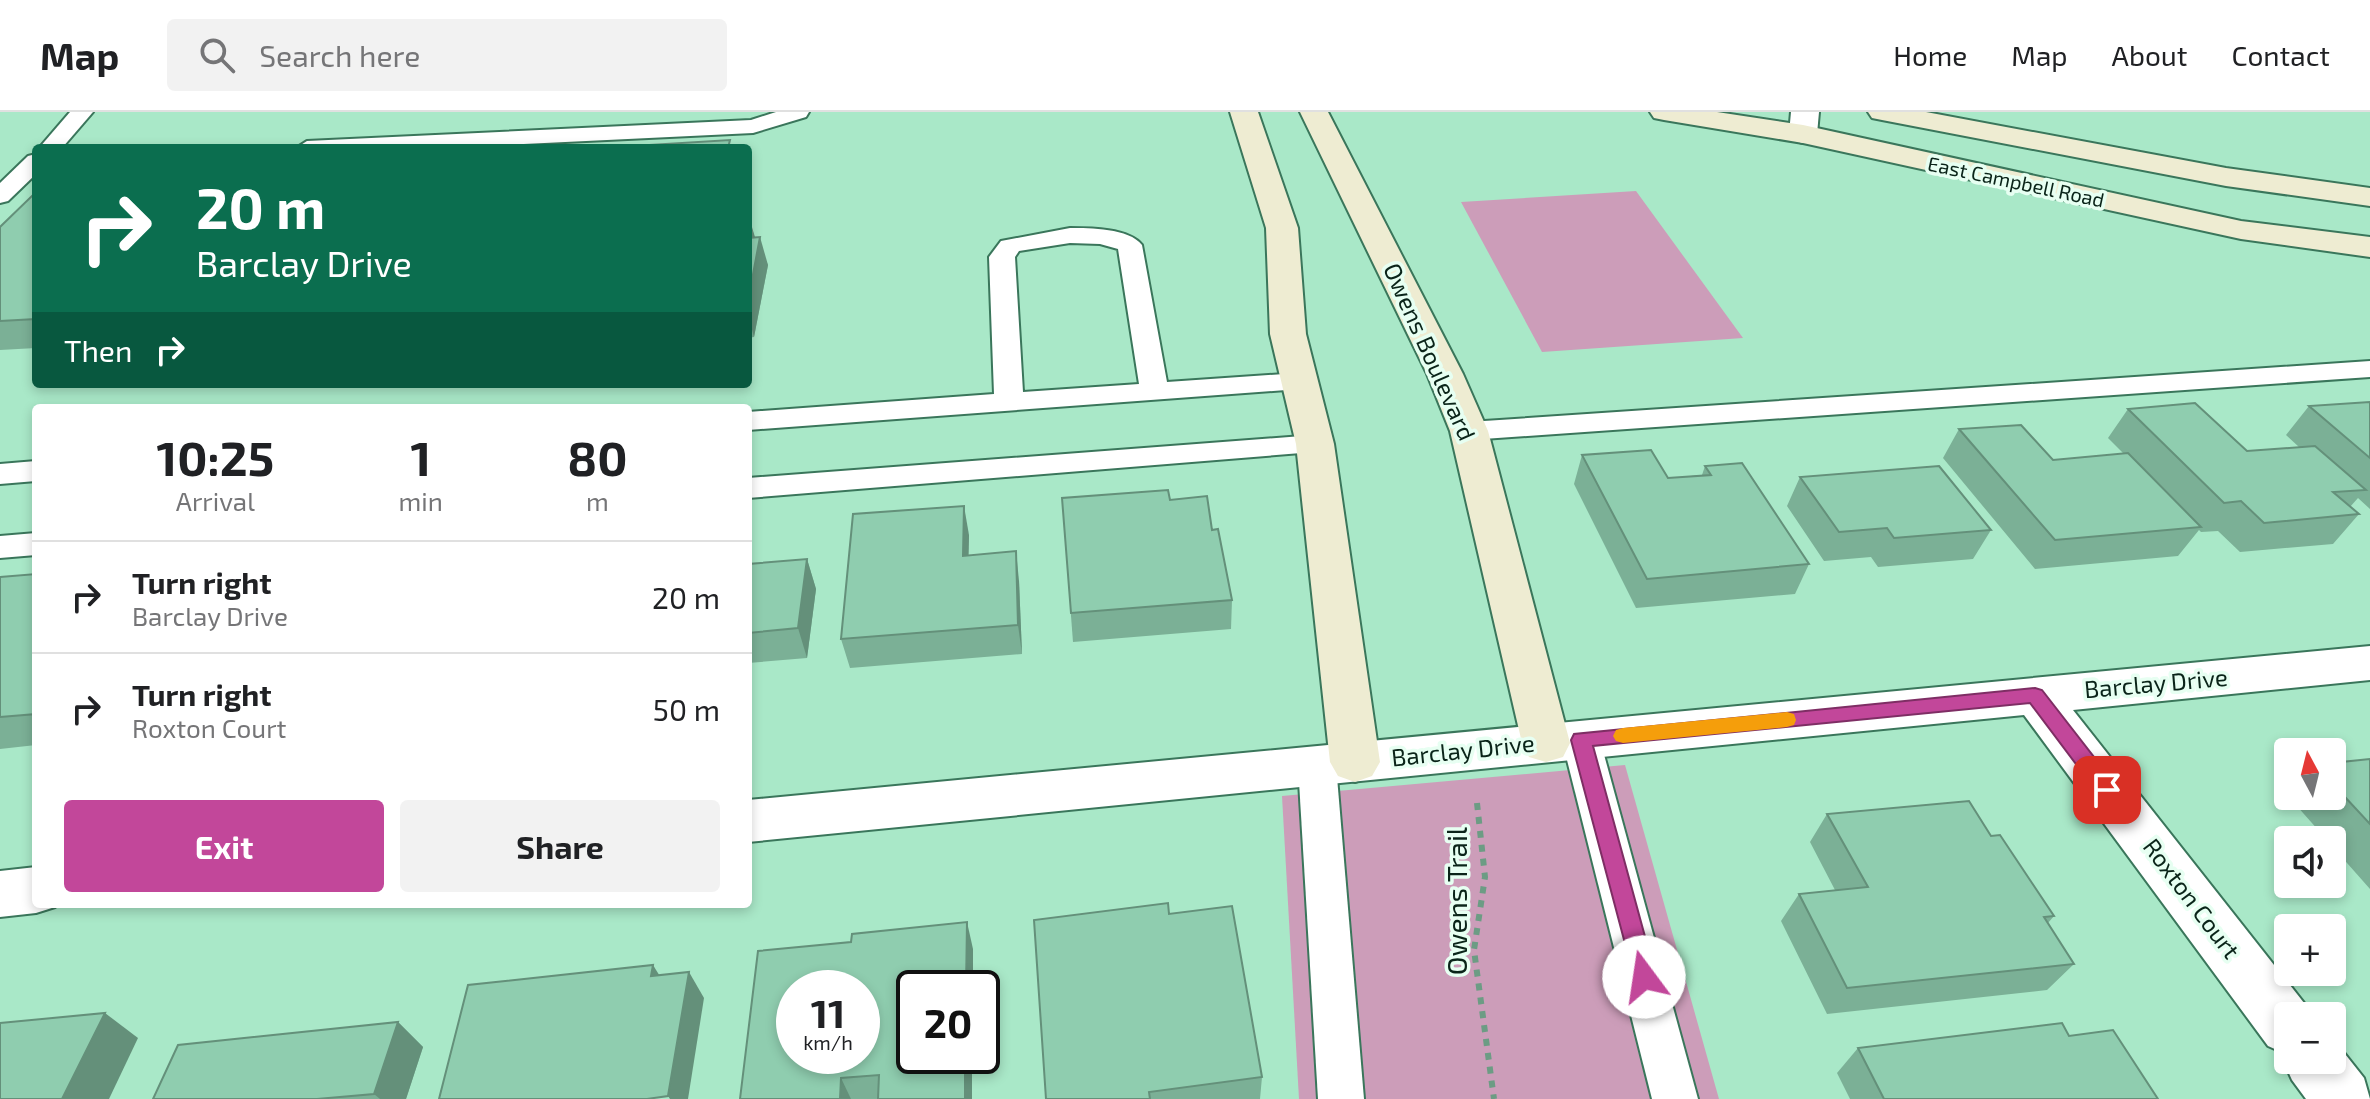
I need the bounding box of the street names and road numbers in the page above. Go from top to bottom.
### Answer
street label: East Campbell Road [1926,151,2107,211]
street label: Owens Boulevard [1378,258,1482,445]
street label: Barclay Drive [2083,662,2229,703]
street label: Barclay Drive [1390,728,1536,771]
street label: Owens Trail [1439,826,1473,975]
street label: Roxton Court [2138,832,2247,964]

